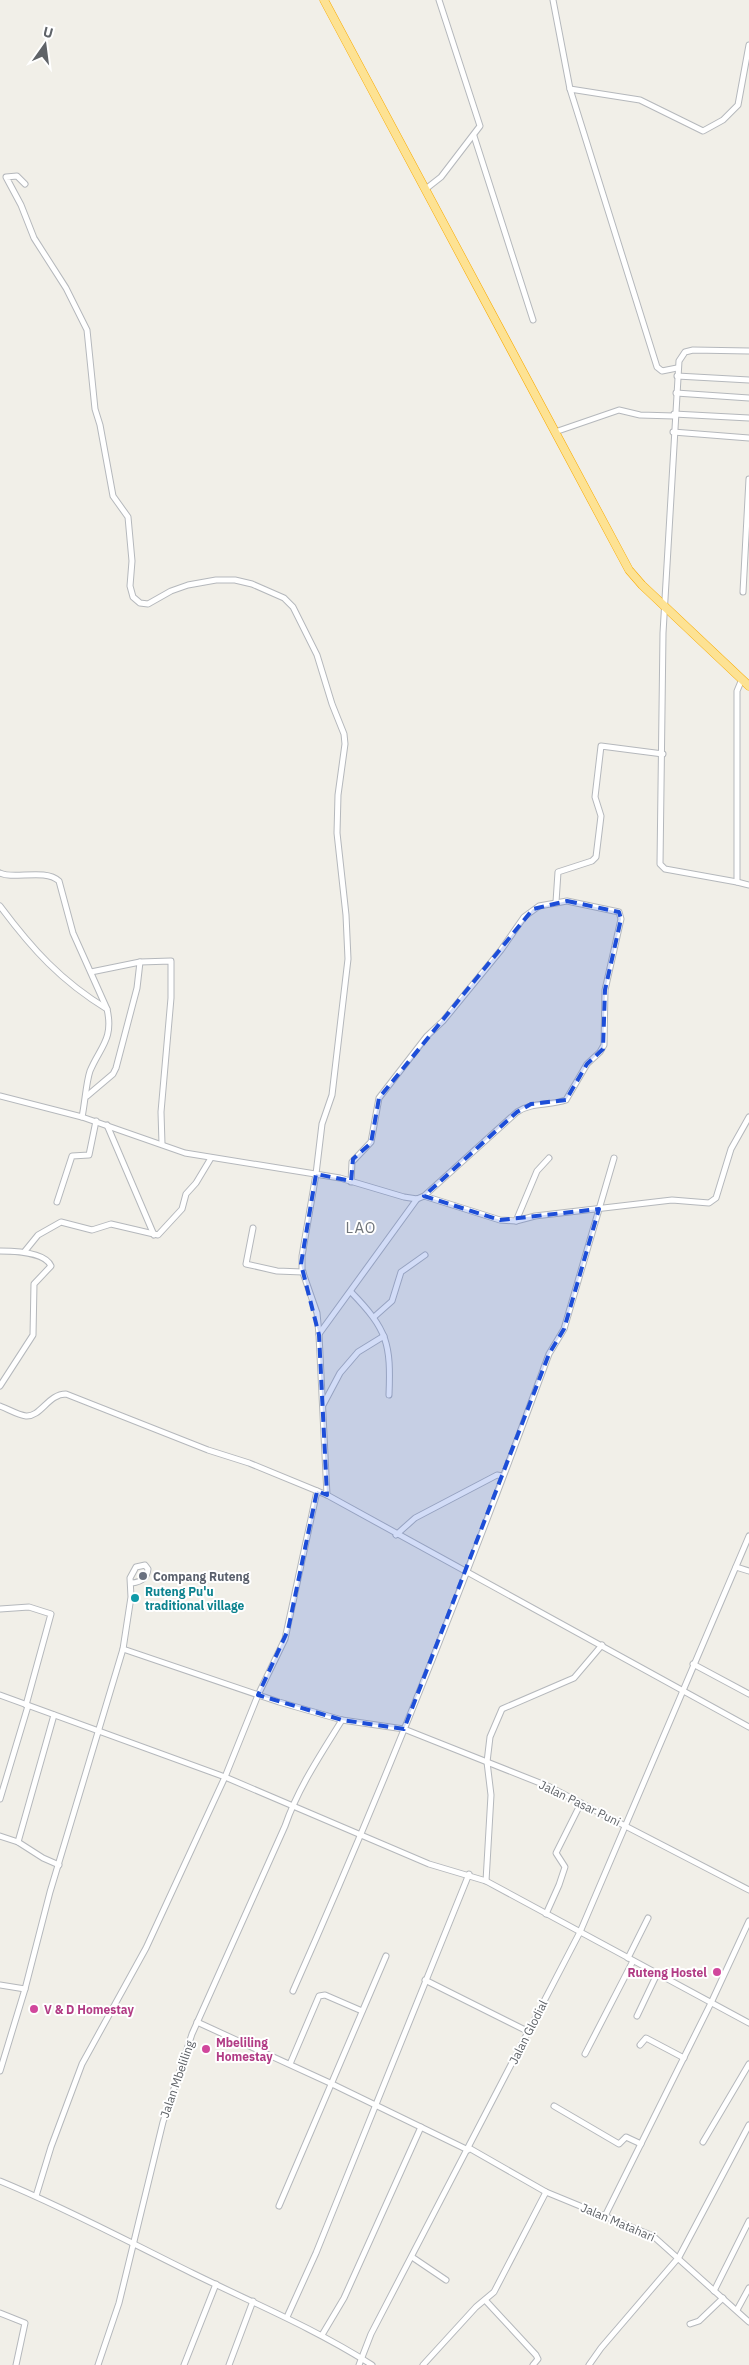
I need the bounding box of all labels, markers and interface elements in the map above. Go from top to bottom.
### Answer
north arrow [20,20,70,70]
text: U [41,22,55,42]
district label: LAO [346,1218,376,1237]
place label: Compang Ruteng [153,1569,250,1584]
marker: Compang Ruteng [137,1570,149,1582]
place label: Ruteng Pu'u traditional village [145,1584,245,1613]
marker: Ruteng Pu'u traditional village [129,1592,141,1604]
street label: Jalan Pasar Puni [537,1777,623,1829]
place label: Ruteng Hostel [628,1965,707,1980]
marker: Ruteng Hostel [711,1966,723,1978]
street label: Jalan Glodial [505,1997,551,2067]
place label: V & D Homestay [44,2002,135,2017]
marker: V & D Homestay [28,2003,40,2015]
place label: Mbeliling Homestay [216,2035,273,2064]
street label: Jalan Mbeliling [157,2038,197,2120]
marker: Mbeliling Homestay [200,2043,212,2055]
street label: Jalan Matahari [579,2200,657,2244]

